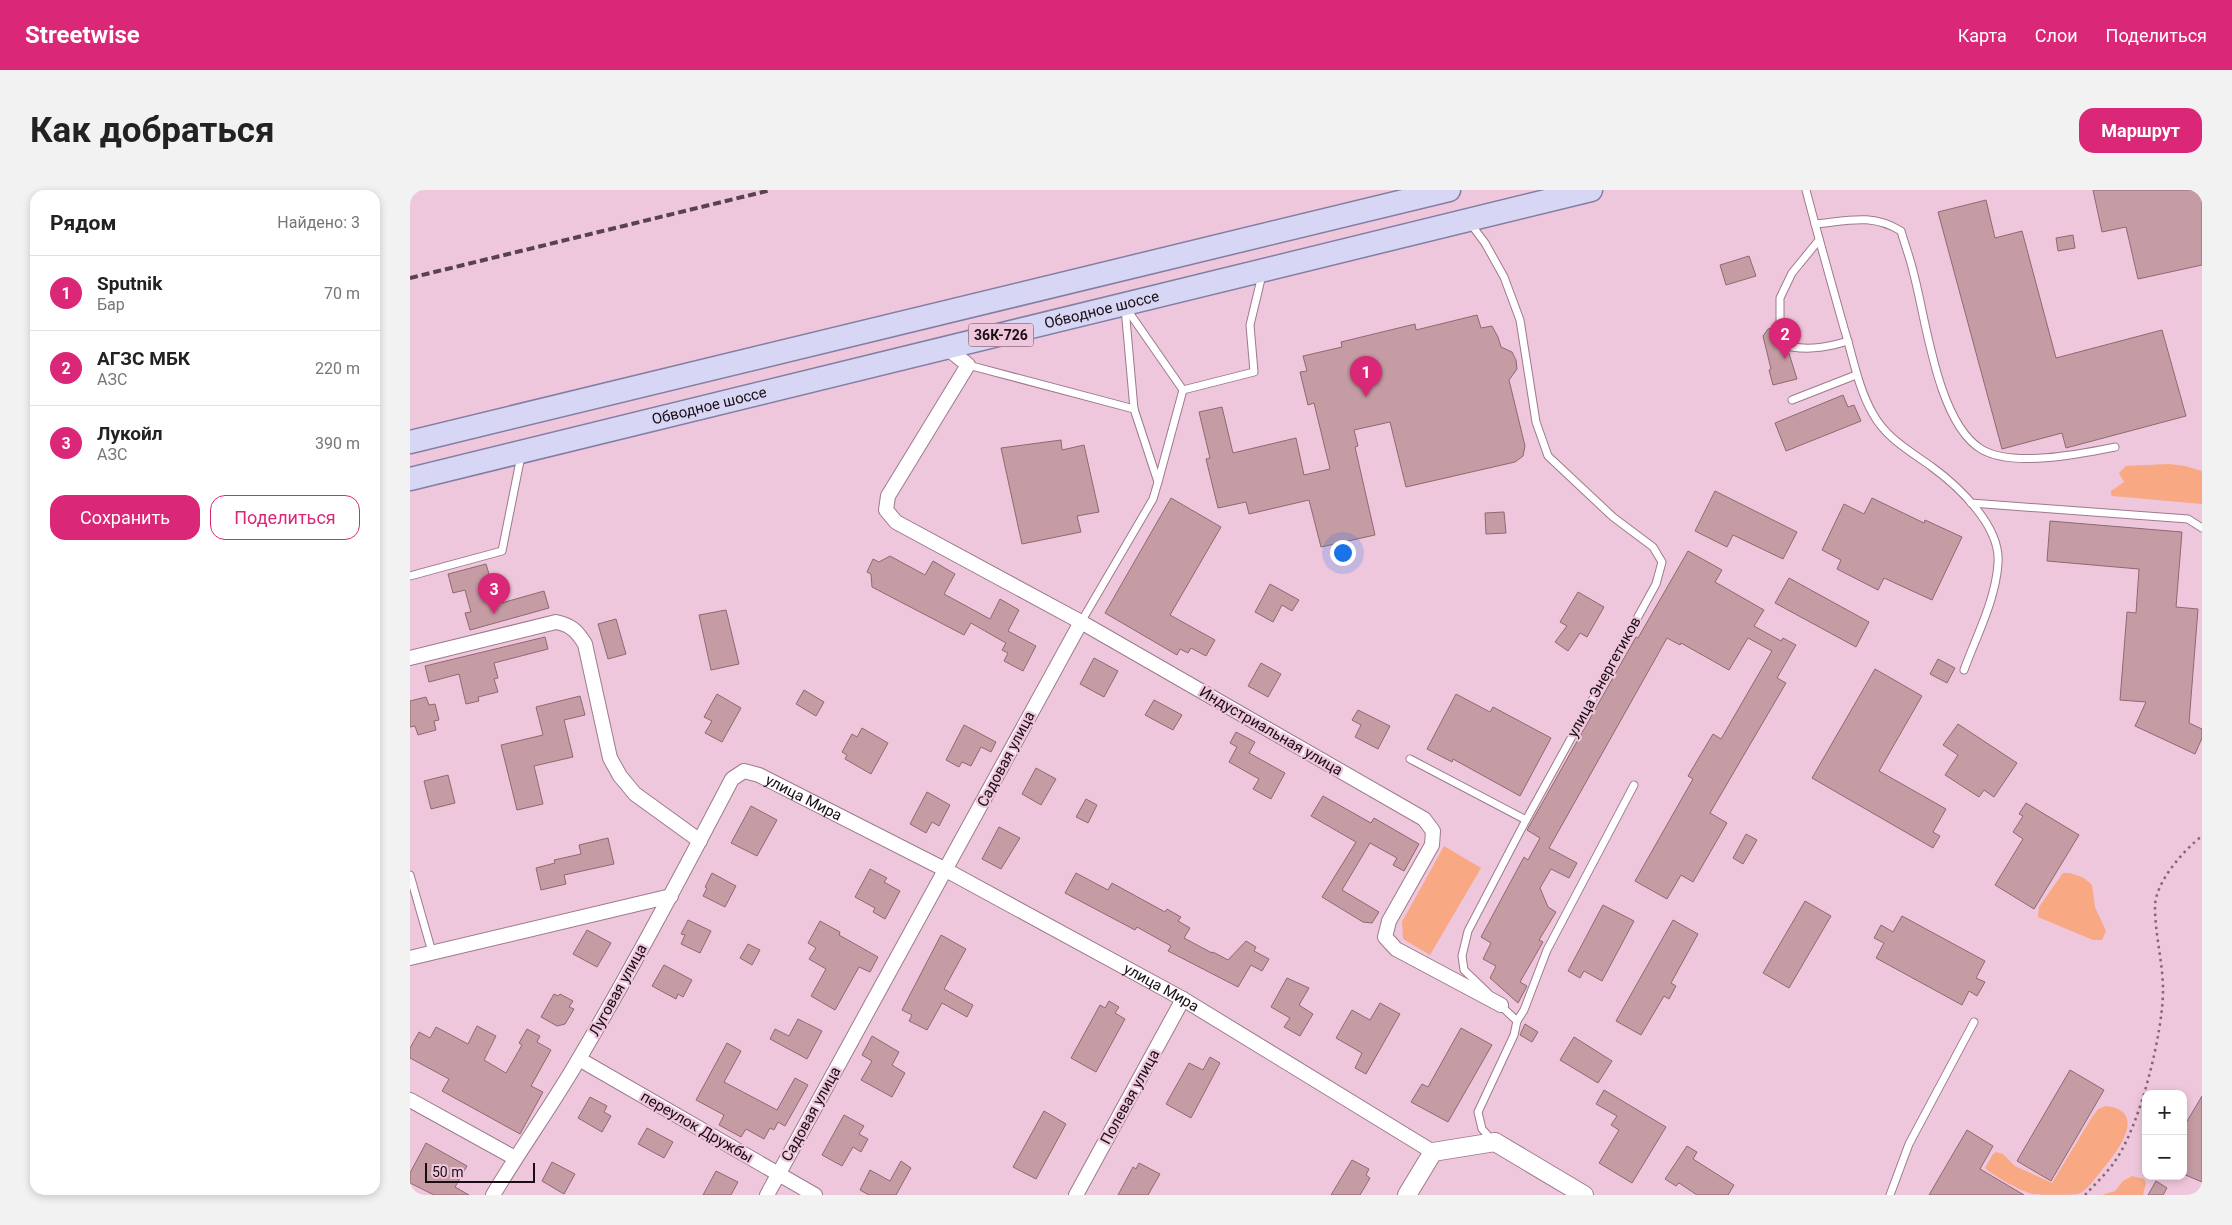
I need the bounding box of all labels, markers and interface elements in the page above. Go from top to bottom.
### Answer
text: Streetwise [25,21,140,49]
text: Карта [1958,25,2007,46]
text: Слои [2035,25,2078,46]
text: Поделиться [2106,25,2207,46]
button: Маршрут [2079,108,2202,153]
text: Как добраться [30,110,275,151]
text: Рядом [50,211,116,235]
text: Найдено: 3 [277,213,360,232]
text: Sputnik [97,272,162,295]
text: 1 [61,284,71,303]
text: 70 m [324,284,360,303]
street label: Обводное шоссе [1042,287,1161,332]
text: Бар [97,295,125,314]
pin: 2 [1769,318,1801,359]
road number: 36К-726 [968,324,1034,346]
text: АГЗС МБК [97,347,190,370]
pin: 1 [1350,356,1382,397]
text: 2 [61,359,71,378]
text: 220 m [315,359,360,378]
text: АЗС [97,370,127,389]
street label: Обводное шоссе [650,383,768,429]
text: Лукойл [97,422,163,445]
text: 3 [61,434,71,453]
text: 390 m [315,434,360,453]
text: АЗС [97,445,127,464]
button: Сохранить [50,495,200,540]
button: Поделиться [210,495,360,540]
your location [1330,540,1356,566]
pin: 3 [478,573,510,614]
street label: улица Энергетиков [1563,614,1645,740]
street label: Индустриальная улица [1196,683,1346,779]
street label: Садовая улица [973,708,1039,810]
street label: улица Мира [762,771,845,825]
street label: Луговая улица [585,941,651,1039]
street label: улица Мира [1121,959,1202,1016]
street label: Полевая улица [1097,1046,1163,1148]
street label: Садовая улица [778,1064,844,1164]
street label: переулок Дружбы [638,1087,756,1167]
map controls [2142,1090,2187,1180]
button: + [2142,1090,2187,1135]
button: − [2142,1135,2187,1180]
scale bar [425,1160,535,1183]
text: 50 m [432,1164,464,1180]

